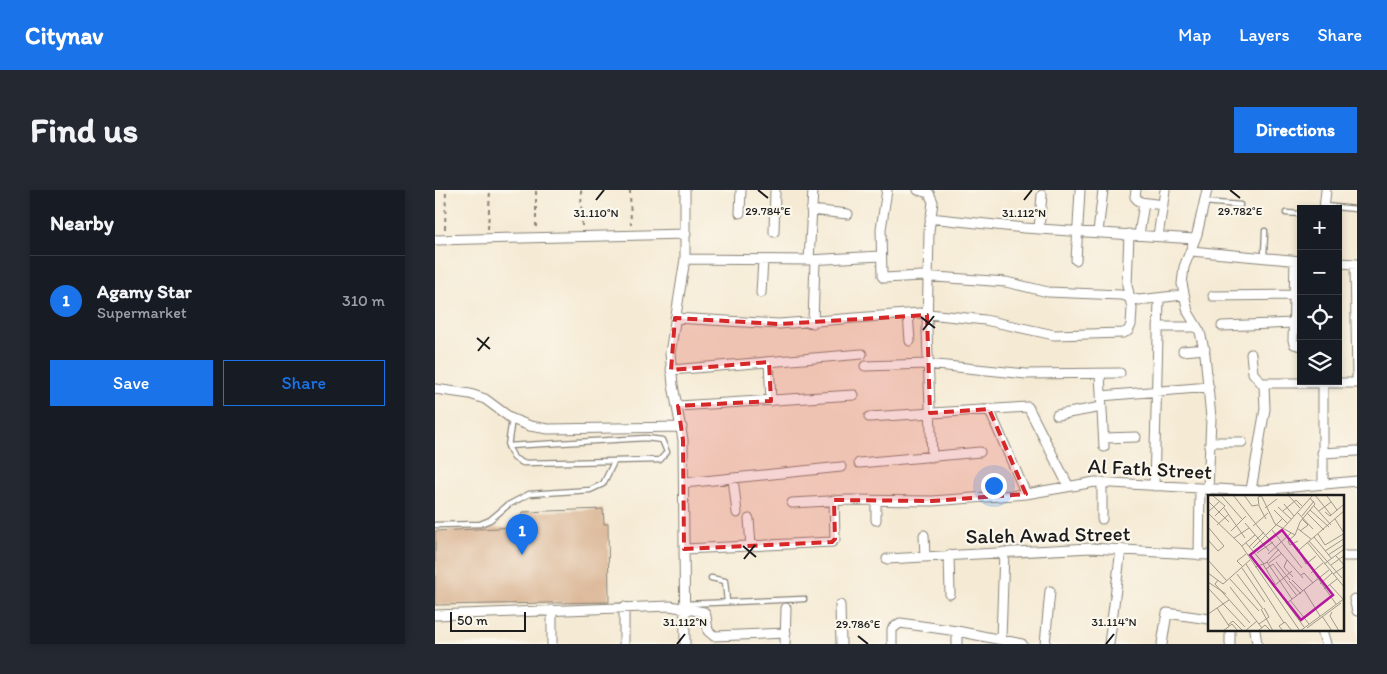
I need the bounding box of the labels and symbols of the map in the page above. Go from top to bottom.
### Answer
text: 29.784°E [745,204,791,218]
text: 29.782°E [1218,204,1263,218]
text: 31.110°N [573,206,619,220]
text: 31.112°N [1002,206,1046,220]
street label: Al Fath Street [1087,453,1213,484]
your location [981,473,1007,499]
inset map [1208,495,1344,632]
pin: 1 [506,514,538,555]
street label: Saleh Awad Street [965,521,1131,548]
scale bar [450,609,526,632]
text: 31.112°N [663,615,707,629]
text: 31.114°N [1091,615,1137,629]
text: 29.786°E [836,617,881,631]

